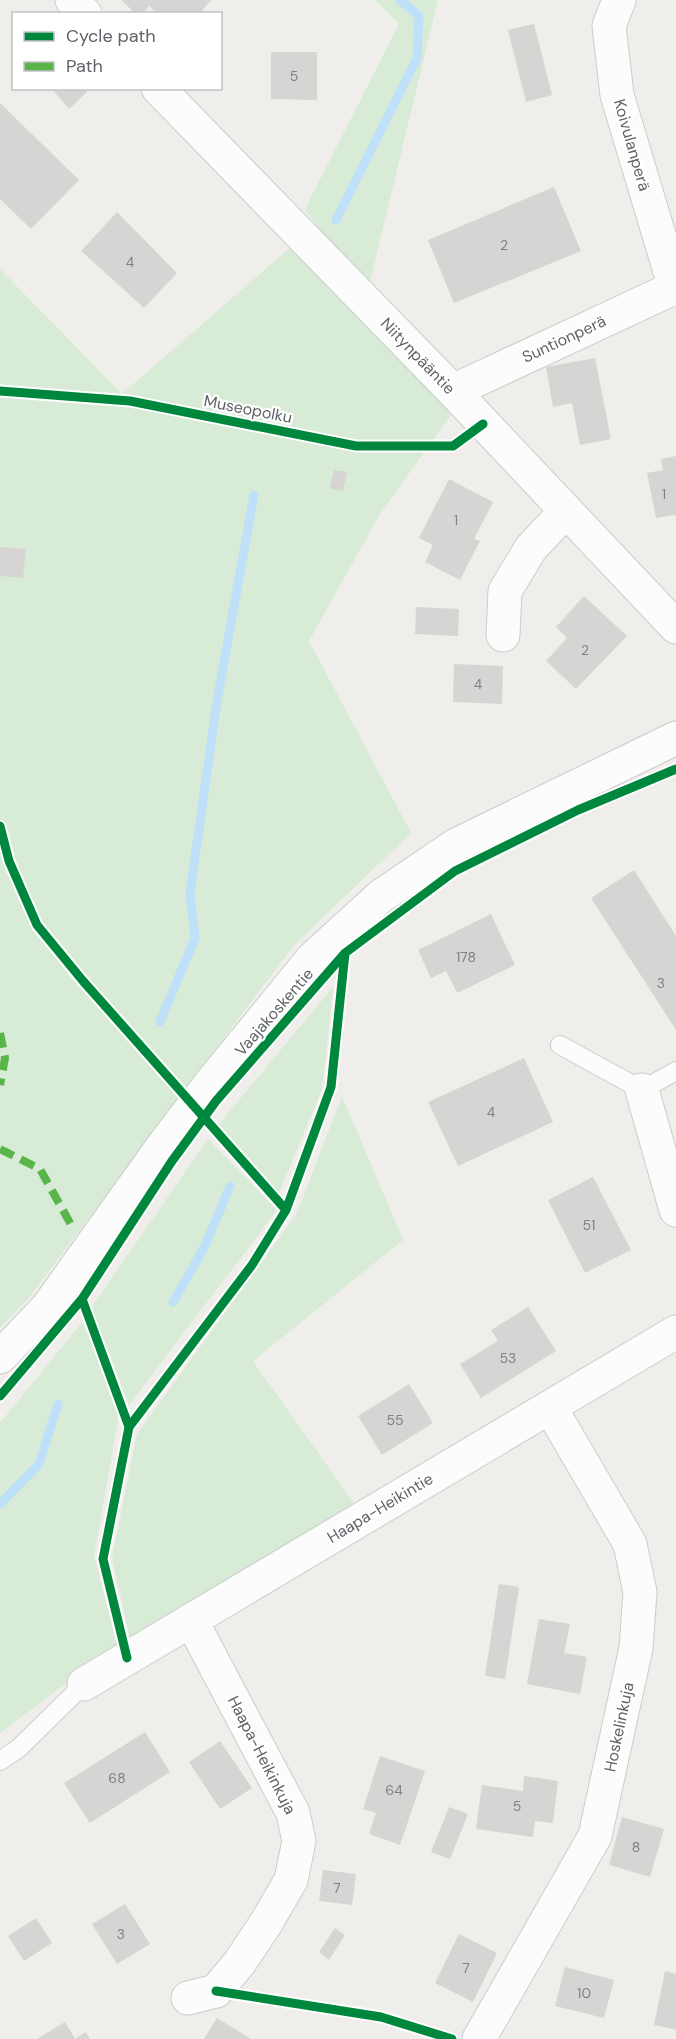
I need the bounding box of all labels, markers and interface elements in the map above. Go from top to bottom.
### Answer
legend [12,12,222,90]
text: Cycle path [66,24,156,48]
text: Path [66,54,103,78]
house number: 5 [290,67,298,85]
street label: Koivulanperä [609,96,655,194]
house number: 2 [500,236,508,254]
house number: 4 [126,253,135,271]
street label: Suntionperä [519,310,609,368]
street label: Niitynpääntie [376,313,460,399]
street label: Museopolku [202,390,294,428]
house number: 1 [662,485,666,503]
house number: 1 [454,511,458,529]
house number: 2 [581,641,589,659]
house number: 4 [474,675,483,693]
house number: 178 [456,948,476,966]
street label: Vaajakoskentie [230,964,318,1060]
house number: 3 [657,974,665,992]
house number: 4 [487,1103,496,1121]
house number: 51 [583,1216,595,1234]
house number: 53 [500,1349,516,1367]
house number: 55 [386,1411,404,1429]
street label: Haapa-Heikintie [323,1468,437,1548]
street label: Hoskelinkuja [599,1680,639,1774]
street label: Haapa-Heikinkuja [223,1692,301,1818]
house number: 68 [108,1769,126,1787]
house number: 64 [385,1781,403,1799]
house number: 5 [513,1797,521,1815]
house number: 8 [632,1838,640,1856]
house number: 7 [333,1879,341,1897]
house number: 3 [117,1925,125,1943]
house number: 7 [462,1959,470,1977]
house number: 10 [577,1984,591,2002]

